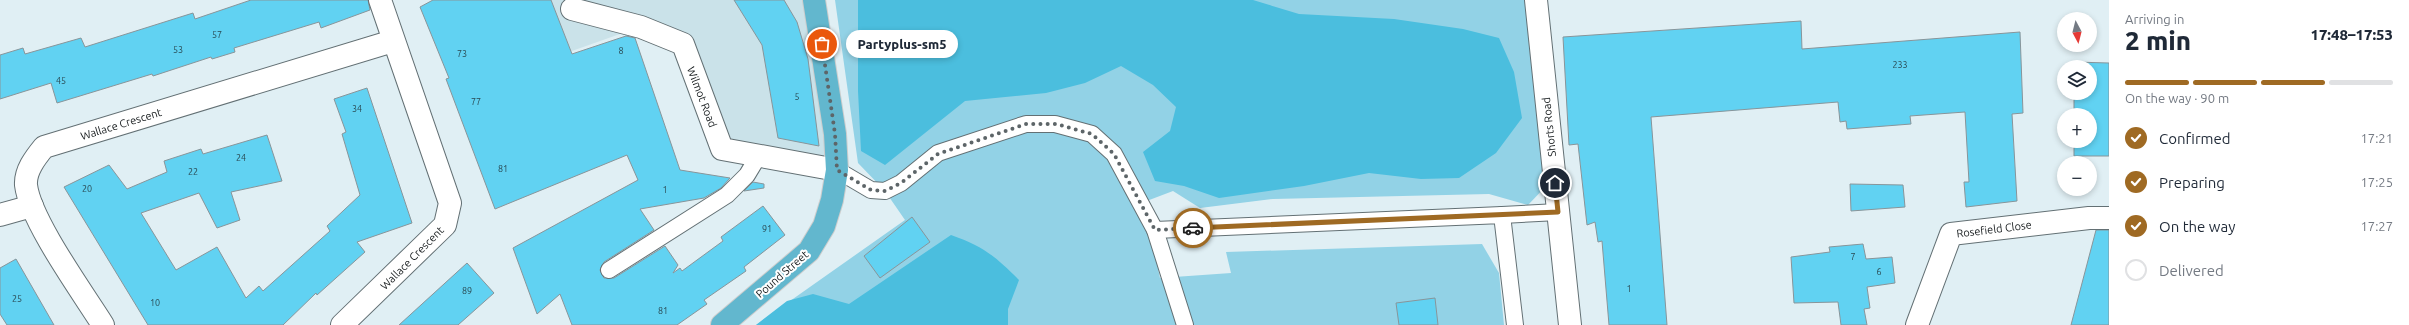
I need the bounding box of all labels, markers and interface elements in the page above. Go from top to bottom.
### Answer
north arrow [2057,12,2097,52]
map controls [2057,12,2097,196]
text: Arriving in [2125,12,2184,26]
text: 2 min [2125,26,2191,55]
text: 17:48–17:53 [2310,26,2393,43]
pin [805,27,839,61]
house number: 57 [212,30,222,40]
callout: Partyplus-sm5 [846,30,958,58]
icon: bag [811,33,833,55]
text: Partyplus-sm5 [858,37,947,51]
house number: 53 [173,45,183,55]
house number: 8 [618,46,624,56]
house number: 73 [457,49,467,59]
house number: 233 [1892,60,1908,70]
button: layers [2057,60,2097,100]
street label: Wilmot Road [685,65,719,129]
house number: 45 [56,76,66,86]
text: On the way · 90 m [2125,91,2229,105]
house number: 5 [794,92,800,102]
house number: 77 [471,97,481,107]
street label: Shorts Road [1540,97,1558,157]
house number: 34 [352,104,362,114]
street label: Wallace Crescent [79,106,164,142]
button: + [2057,108,2097,148]
icon: check [2125,127,2147,149]
text: Confirmed [2159,130,2231,147]
text: 17:21 [2360,131,2393,145]
house number: 24 [236,153,246,163]
button: − [2057,156,2097,196]
house number: 81 [498,164,508,174]
pin [1538,166,1572,200]
house number: 22 [188,167,198,177]
icon: check [2125,171,2147,193]
icon: home [1544,172,1566,194]
text: Preparing [2159,174,2225,191]
text: 17:25 [2360,175,2393,189]
house number: 20 [82,184,92,194]
house number: 1 [662,185,668,195]
courier [1173,208,1213,248]
icon: check [2125,215,2147,237]
icon: car [1182,217,1204,239]
street label: Rosefield Close [1956,218,2032,240]
text: On the way [2159,218,2235,235]
text: 17:27 [2360,219,2393,233]
street label: Wallace Crescent [378,224,446,292]
house number: 91 [762,224,772,234]
street label: Pound Street [753,248,811,300]
house number: 7 [1850,252,1856,262]
text: Delivered [2159,262,2224,279]
house number: 6 [1876,267,1882,277]
house number: 1 [1626,284,1632,294]
house number: 89 [462,286,472,296]
house number: 25 [12,294,22,304]
house number: 10 [150,298,160,308]
house number: 81 [658,306,668,316]

